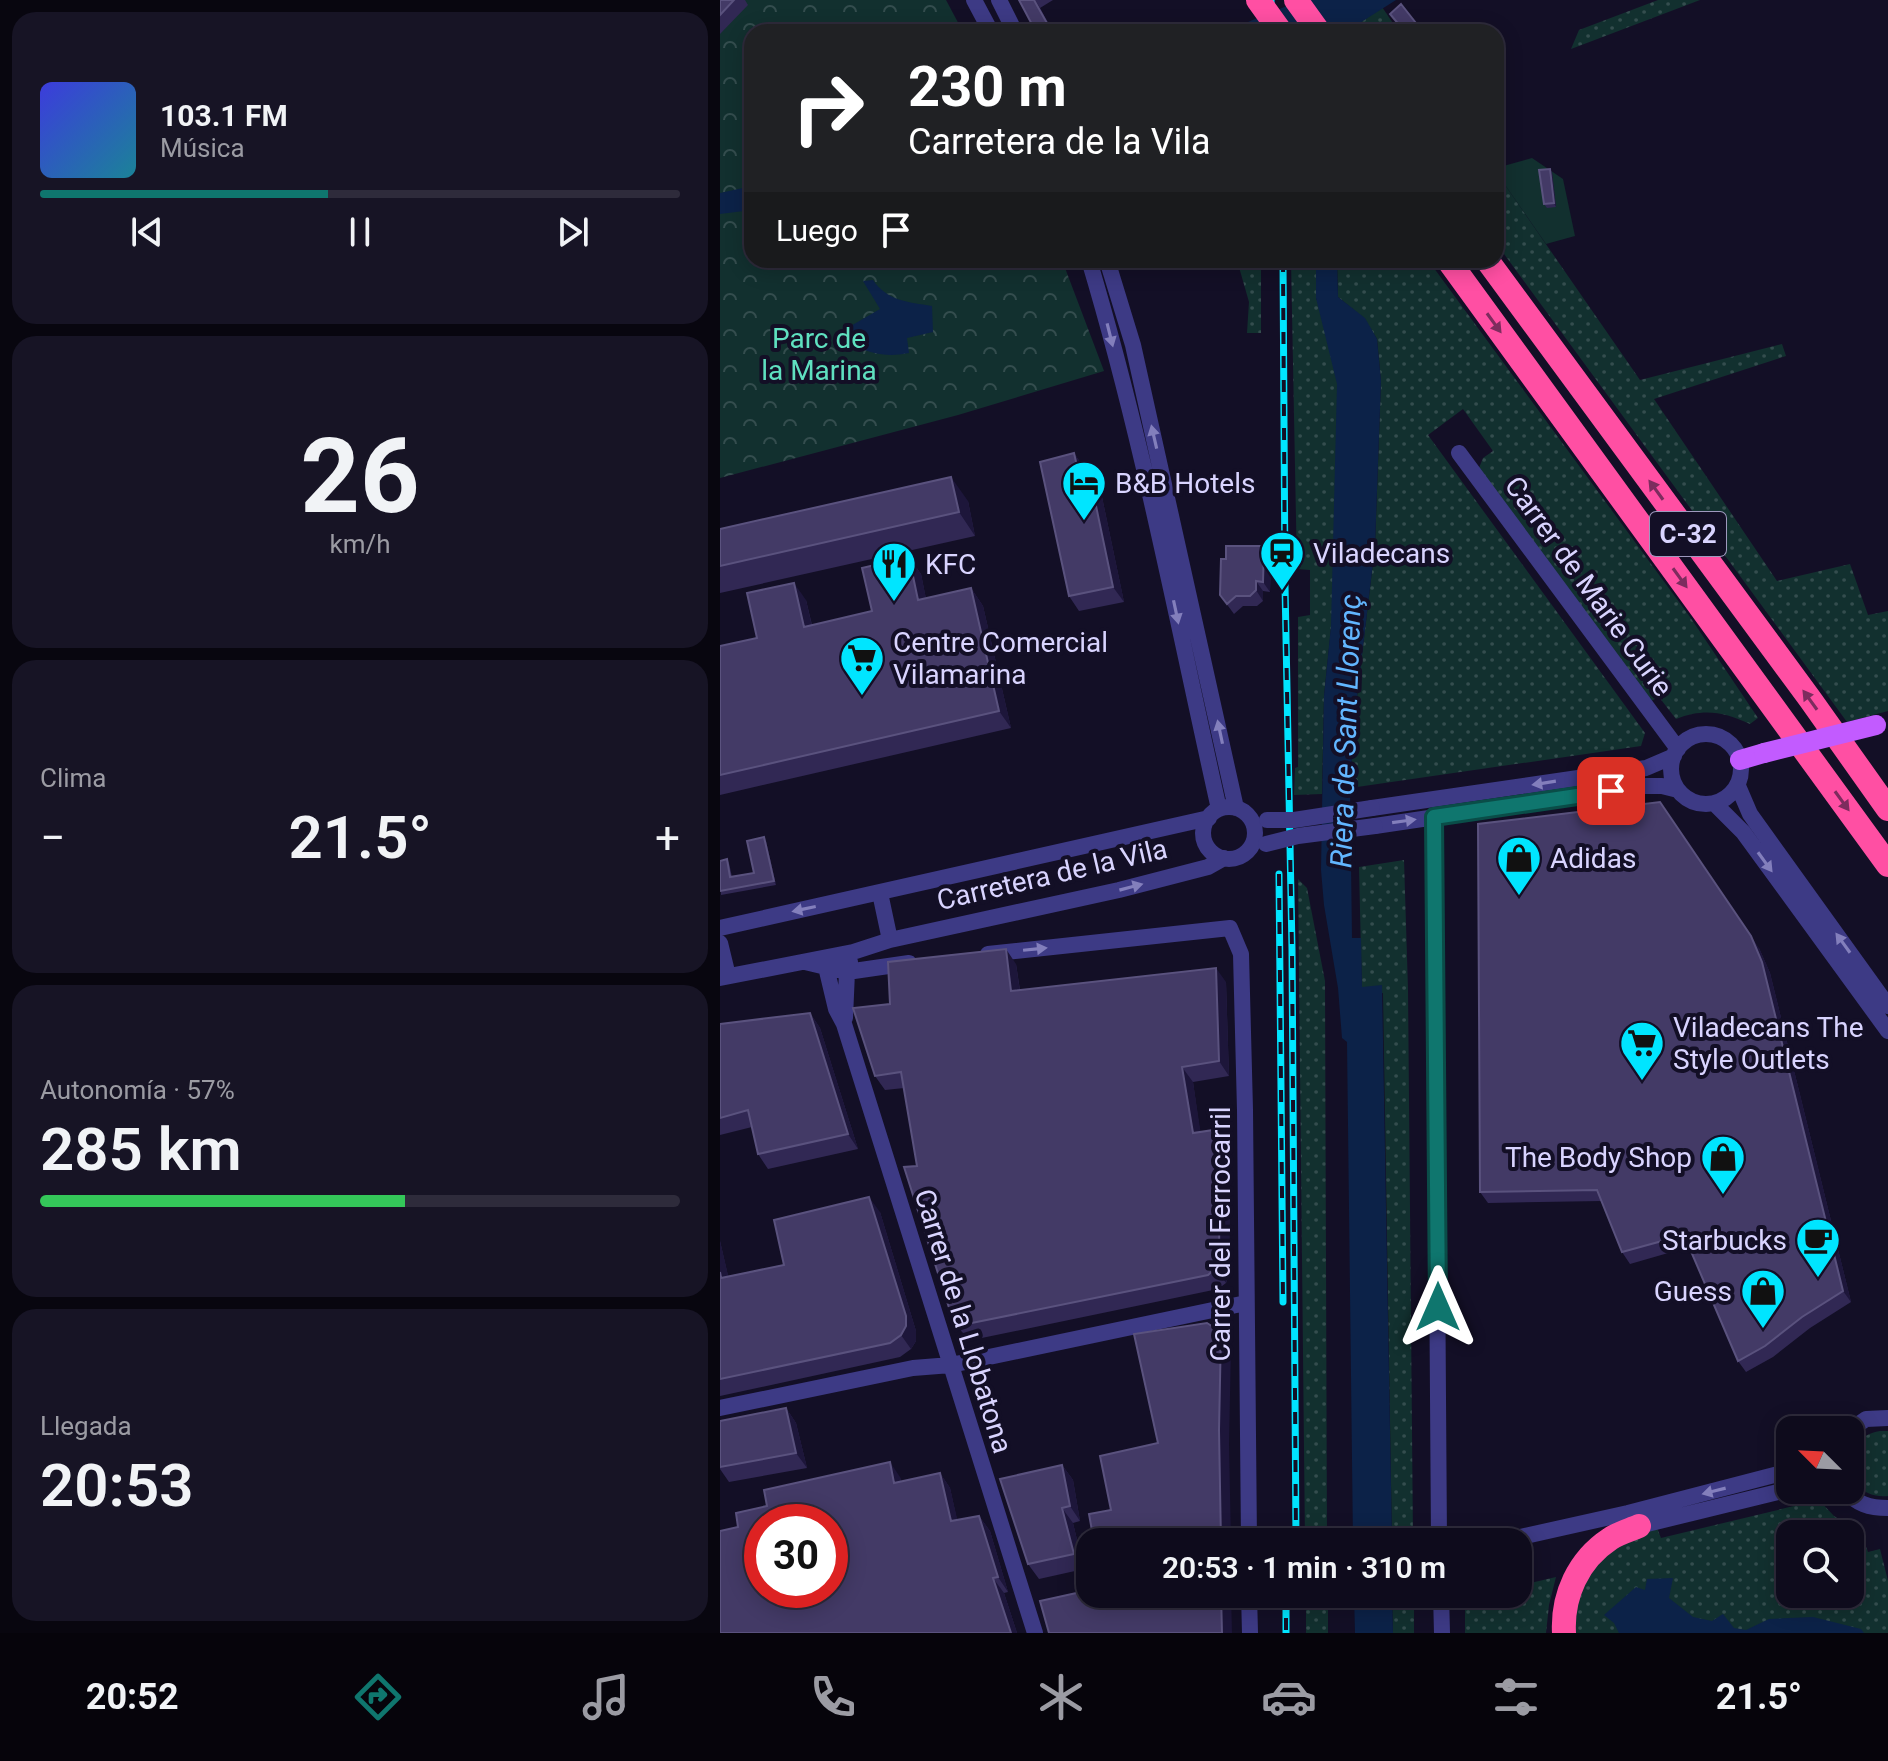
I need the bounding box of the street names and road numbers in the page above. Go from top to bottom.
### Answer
street label: Carrer de Marie Curie [1498,470,1679,703]
road number: C-32 [1650,512,1726,556]
street label: Carretera de la Vila [934,832,1171,917]
street label: Carrer del Ferrocarril [1204,1106,1237,1362]
street label: Carrer de la Llobatona [908,1185,1019,1457]

